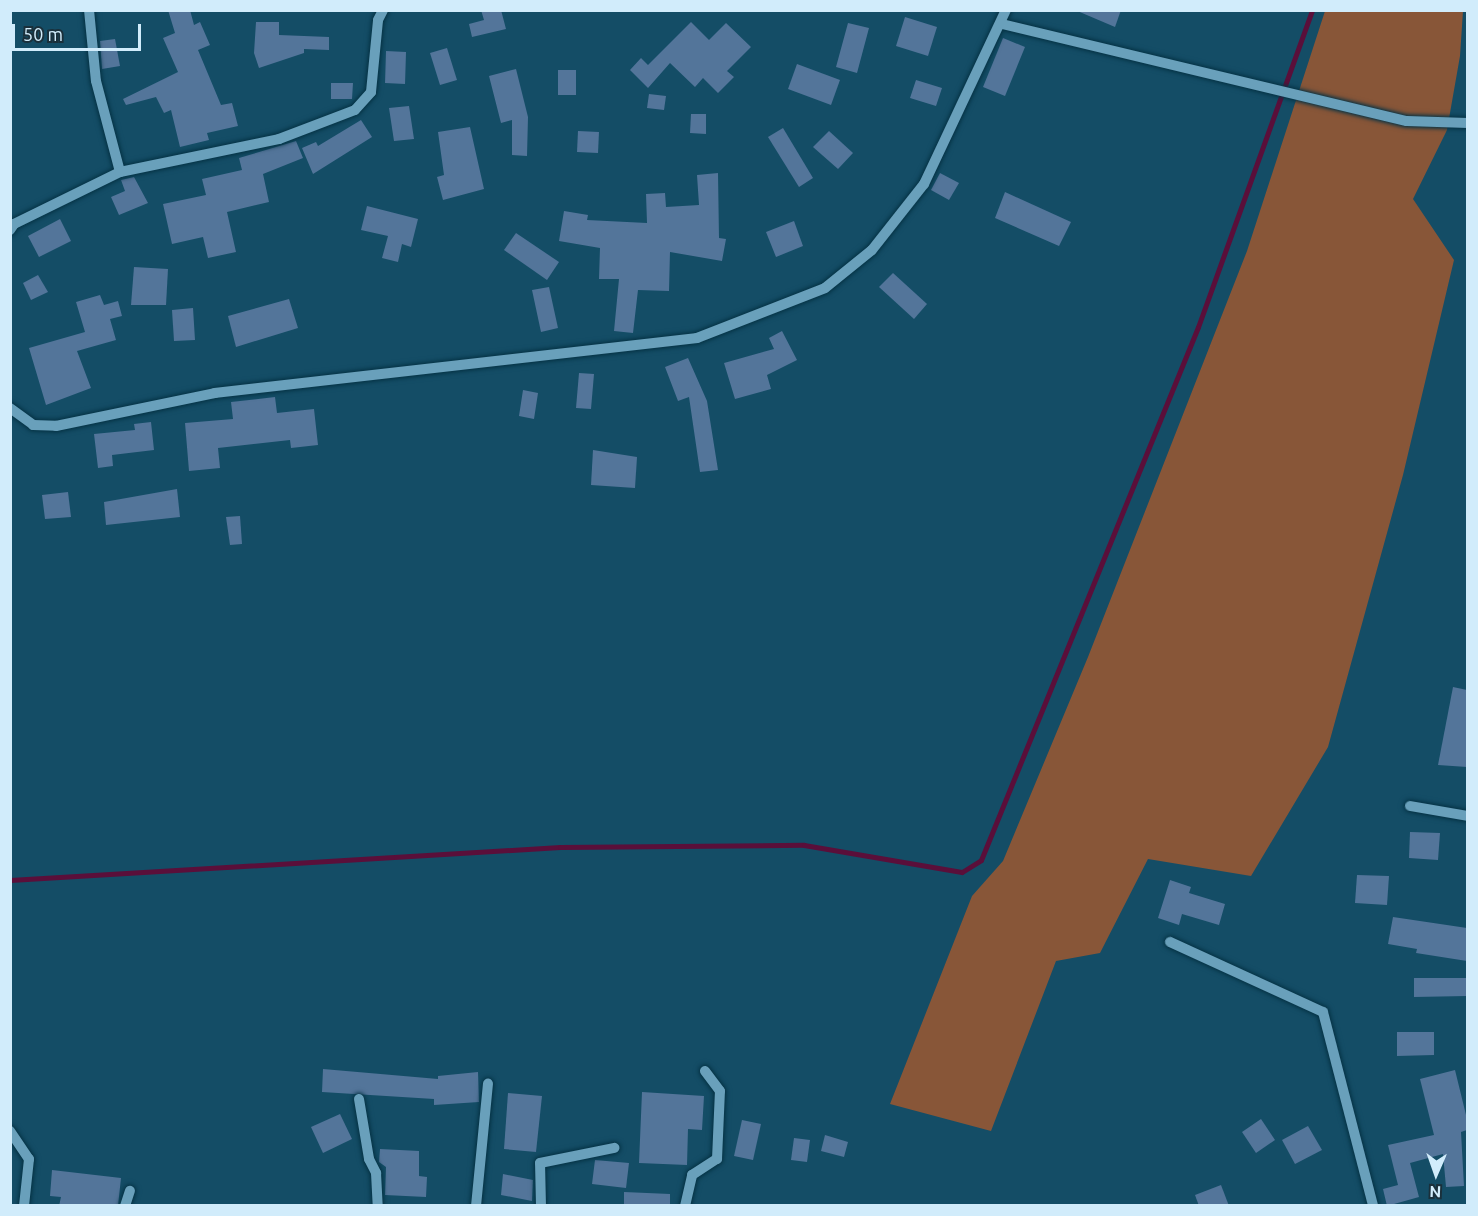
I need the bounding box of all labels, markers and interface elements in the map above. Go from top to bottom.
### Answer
scale bar [15,12,144,50]
text: 50 m [23,24,63,44]
north arrow [1406,1144,1466,1204]
text: N [1429,1183,1442,1201]

